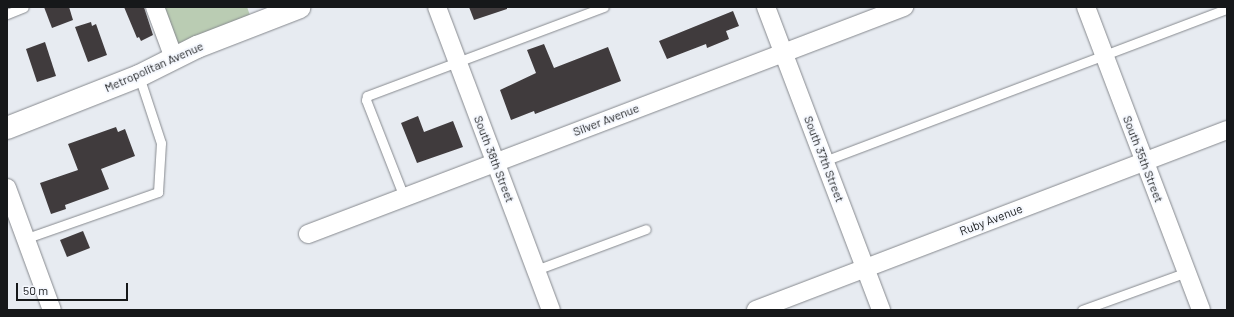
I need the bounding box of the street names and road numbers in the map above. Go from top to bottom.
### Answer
street label: Metropolitan Avenue [102,39,206,95]
street label: Silver Avenue [571,101,641,139]
street label: South 38th Street [471,114,517,204]
street label: South 37th Street [801,114,847,204]
street label: South 35th Street [1120,114,1166,204]
street label: Ruby Avenue [957,201,1025,239]

